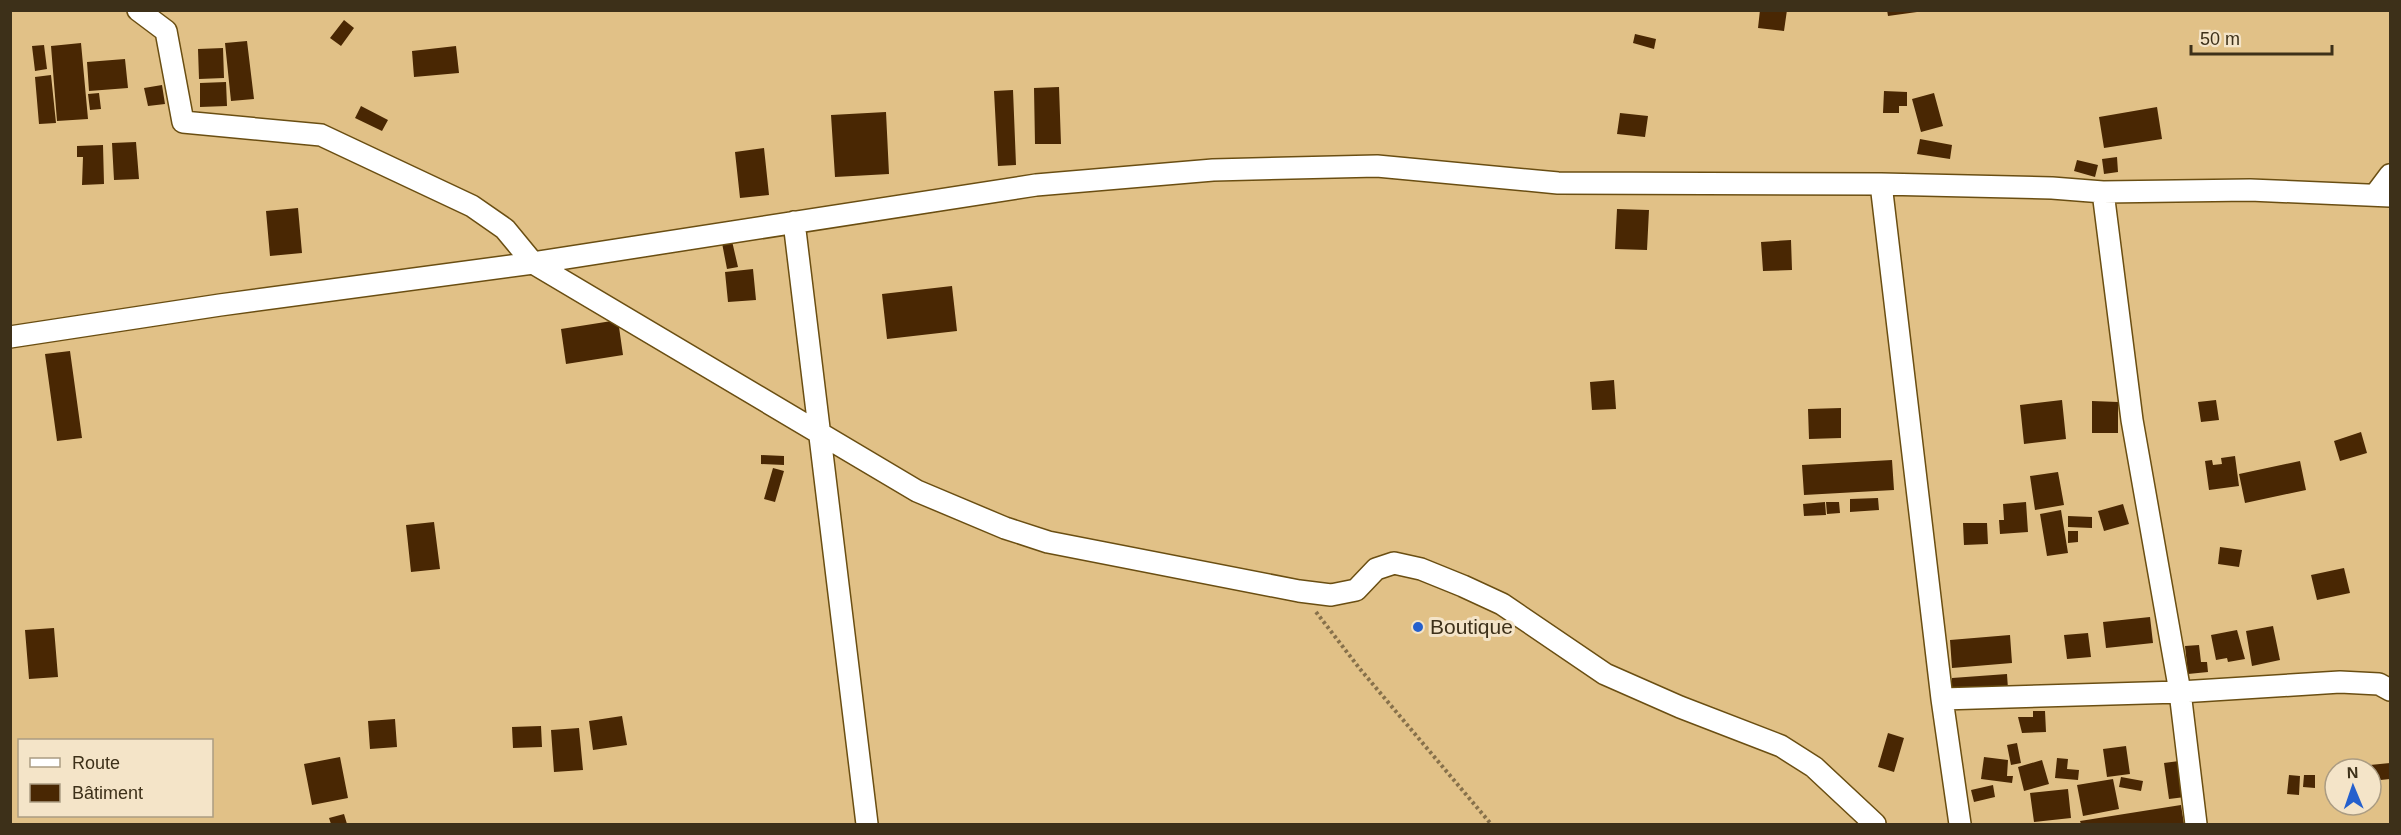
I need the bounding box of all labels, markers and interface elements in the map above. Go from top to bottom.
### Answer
scale bar [2191,18,2332,56]
text: 50 m [2200,29,2240,49]
place label: Boutique [1430,615,1513,638]
marker: Boutique [1411,620,1425,634]
legend [18,739,213,817]
text: Route [72,753,120,773]
north arrow [2323,757,2383,817]
text: N [2346,764,2359,781]
text: Bâtiment [72,783,143,803]

